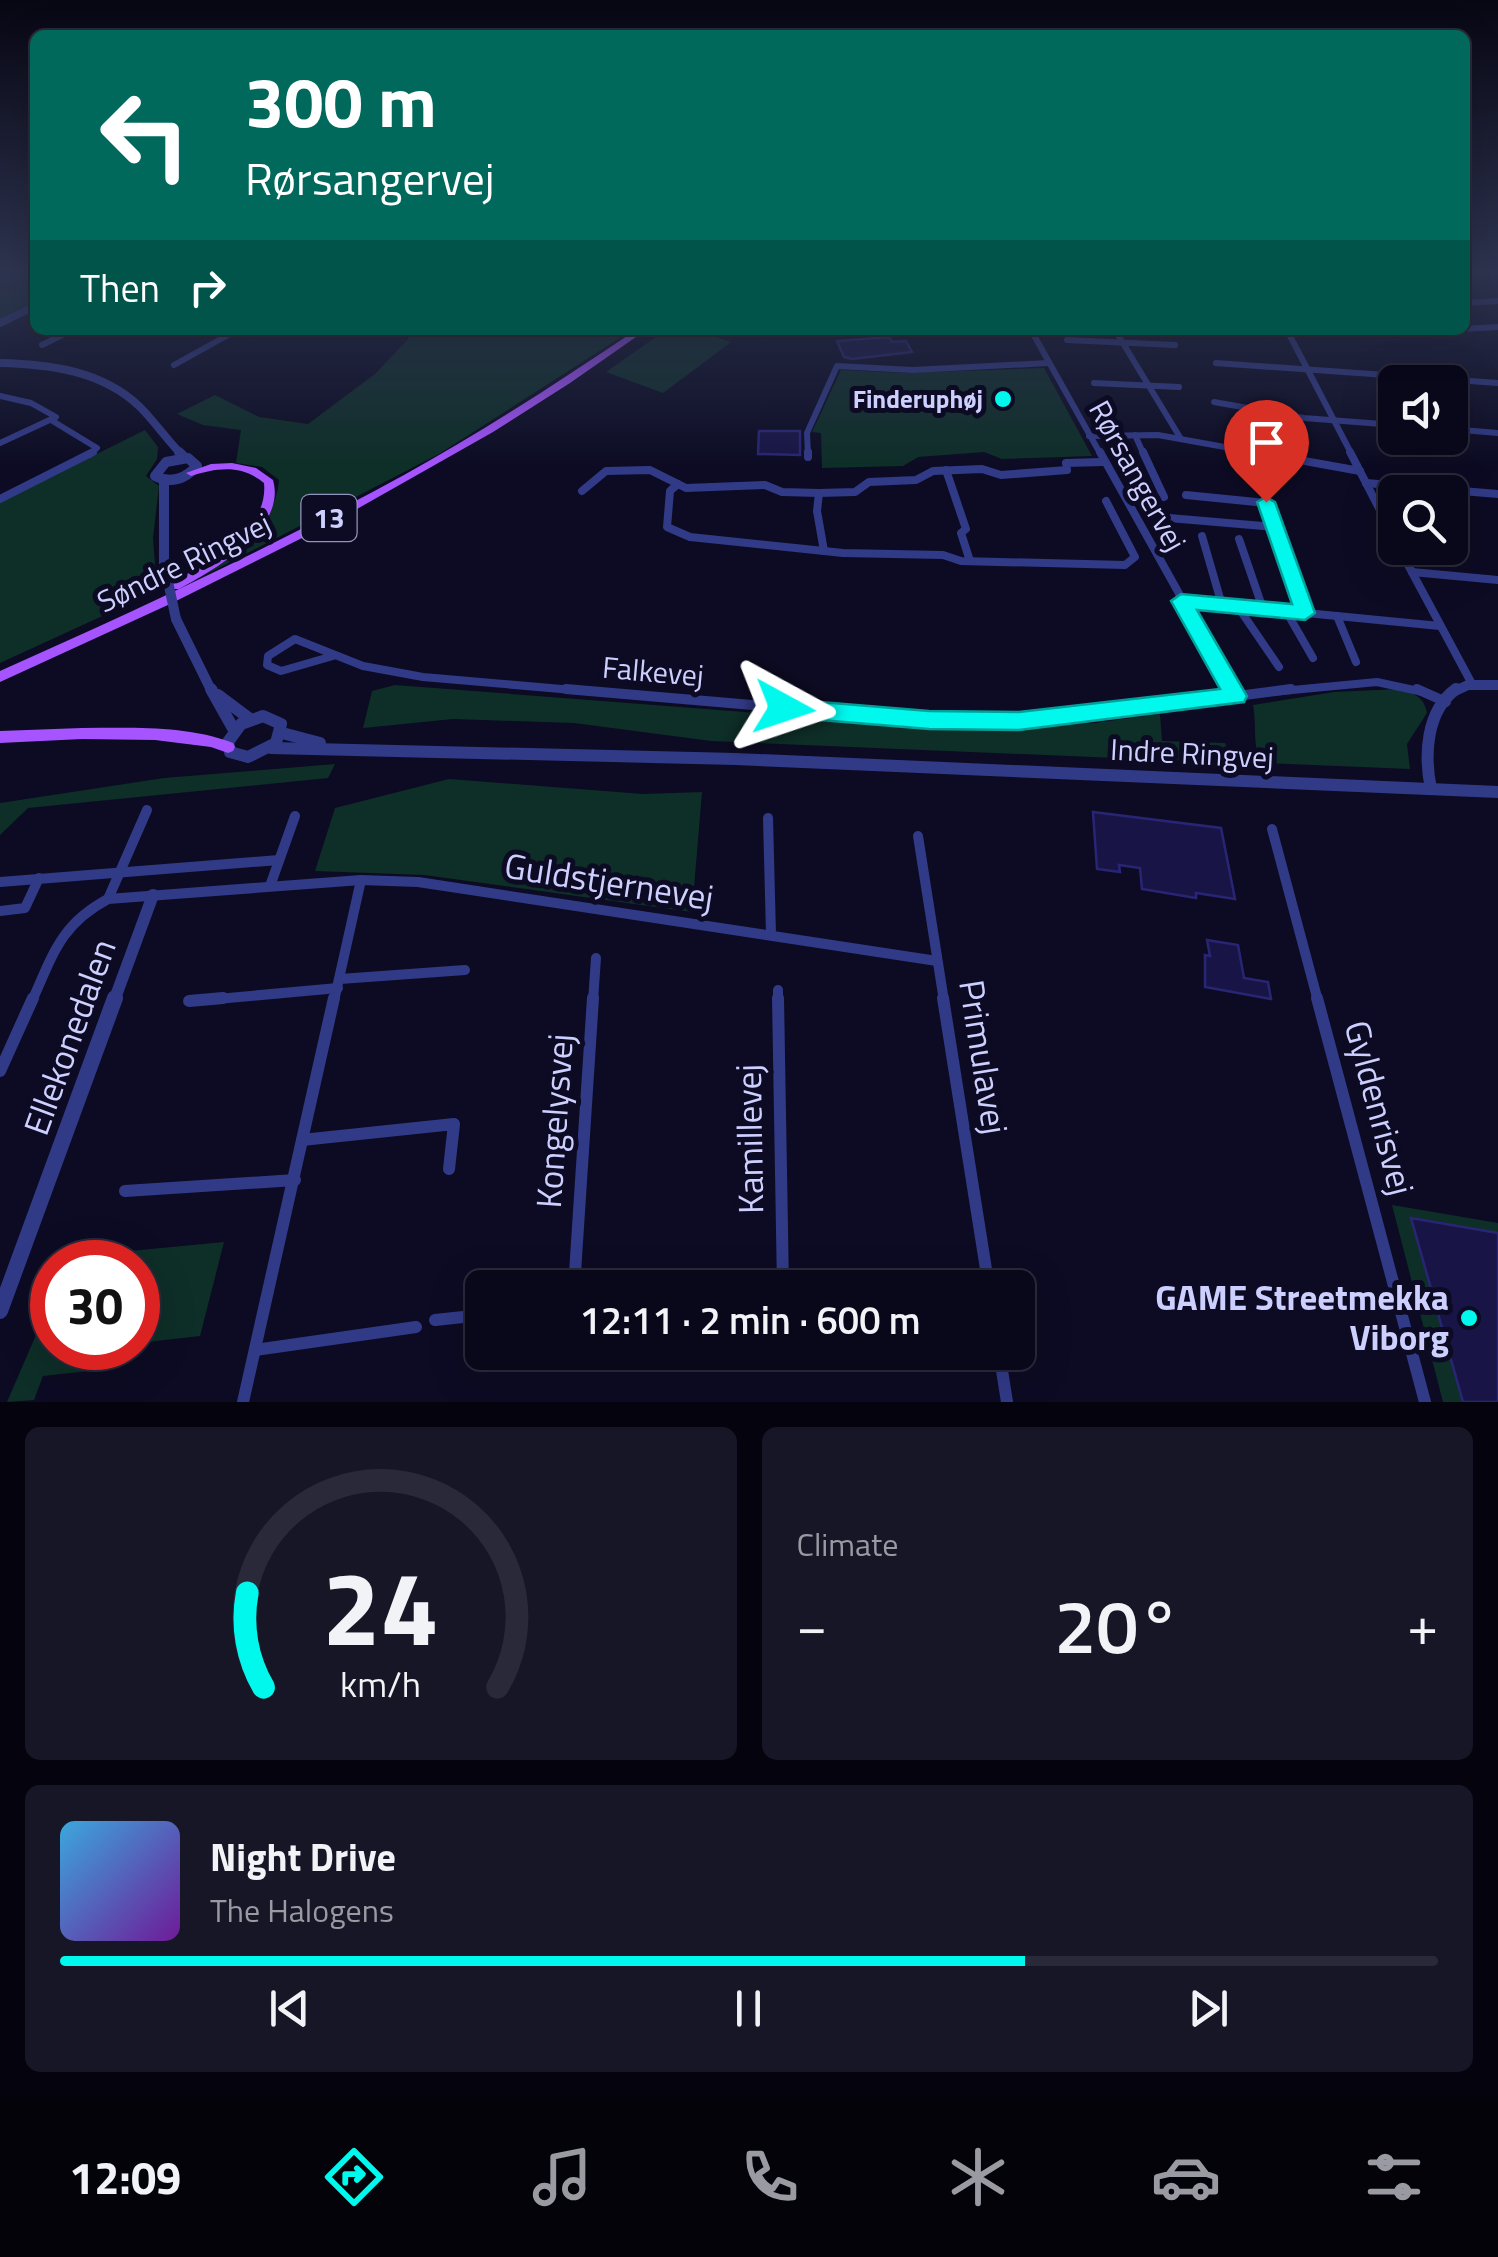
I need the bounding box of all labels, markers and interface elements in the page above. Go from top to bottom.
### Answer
text: 300 m [245,48,437,154]
icon: left [80,70,210,200]
text: Rørsangervej [245,144,495,212]
text: Then [80,259,160,317]
icon: right [180,260,235,315]
map controls [1378,365,1468,565]
button: sound [1378,365,1468,455]
place label: Finderuphøj [853,380,983,418]
marker: Finderuphøj [992,388,1014,410]
street label: Rørsangervej [1077,392,1198,559]
pin [1224,400,1309,503]
icon: arrive [1239,415,1294,470]
button: search [1378,475,1468,565]
road number: 13 [302,495,356,541]
street label: Søndre Ringvej [89,500,278,624]
street label: Falkevej [601,644,706,698]
position arrow [732,656,836,760]
street label: Indre Ringvej [1109,726,1275,780]
street label: Guldstjernevej [501,838,717,924]
street label: Ellekonedalen [9,931,130,1142]
street label: Primulavej [945,976,1023,1138]
street label: Gyldenrisvej [1331,1014,1429,1201]
street label: Kongelysvej [521,1032,587,1210]
street label: Kamillevej [721,1064,777,1214]
speed limit sign: 30 [30,1240,160,1370]
place label: GAME Streetmekka Viborg [1155,1270,1449,1364]
text: 12:11 · 2 min · 600 m [579,1291,921,1349]
marker: GAME Streetmekka Viborg [1458,1307,1480,1329]
text: Climate [797,1520,898,1568]
text: 24 [323,1527,439,1685]
text: 20° [1054,1568,1180,1682]
text: − [797,1583,827,1666]
text: + [1407,1583,1438,1666]
text: km/h [340,1656,421,1711]
text: Night Drive [210,1828,396,1886]
text: The Halogens [210,1886,394,1934]
icon: previous [262,1981,317,2036]
icon: pause [721,1981,776,2036]
icon: next [1181,1981,1236,2036]
icon: directions [319,2142,389,2212]
icon: music [527,2142,597,2212]
icon: phone [735,2142,805,2212]
icon: climate [943,2142,1013,2212]
icon: car [1151,2142,1221,2212]
icon: filters [1359,2142,1429,2212]
text: 12:09 [69,2143,181,2211]

